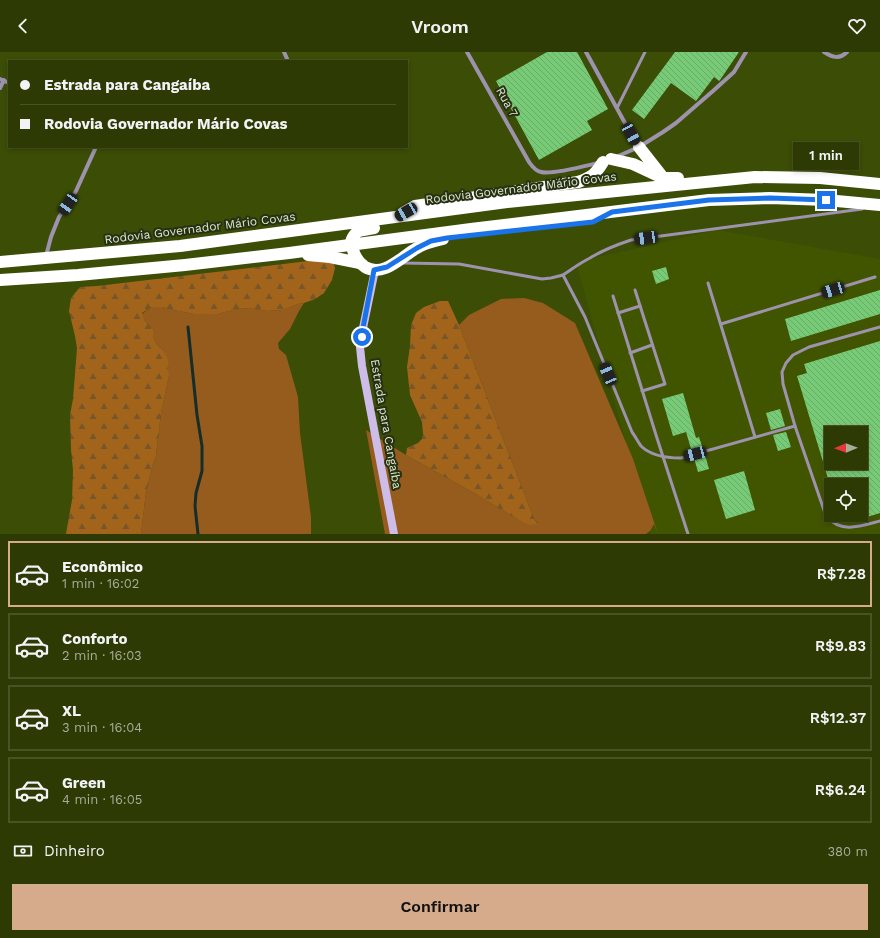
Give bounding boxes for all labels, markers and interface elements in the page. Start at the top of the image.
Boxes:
icon: back [12,15,34,37]
icon: heart [846,15,868,37]
text: Vroom [411,16,469,37]
text: Estrada para Cangaíba [44,76,210,94]
street label: Rua 7 [493,85,521,120]
text: Rodovia Governador Mário Covas [44,115,287,133]
car [620,121,642,147]
callout: 1 min [793,142,859,170]
text: 1 min [809,148,843,163]
street label: Rodovia Governador Mário Covas [425,169,617,207]
car [56,191,80,217]
route end [817,191,835,209]
car [393,201,419,223]
street label: Rodovia Governador Mário Covas [104,209,296,247]
car [633,230,659,246]
car [820,281,846,299]
route start [353,328,371,346]
street label: Estrada para Cangaíba [368,358,404,490]
car [598,361,618,387]
north arrow [824,426,868,470]
map controls [824,426,868,522]
car [682,445,708,463]
button: locate [824,478,868,522]
icon: car [14,556,50,592]
text: Econômico [62,558,143,576]
text: R$7.28 [817,565,866,583]
text: 1 min · 16:02 [62,576,139,591]
icon: car [14,628,50,664]
text: Conforto [62,630,127,648]
text: R$9.83 [815,637,866,655]
text: 2 min · 16:03 [62,648,142,663]
icon: car [14,700,50,736]
text: XL [62,702,81,720]
text: R$12.37 [810,709,866,727]
text: 3 min · 16:04 [62,720,142,735]
icon: car [14,772,50,808]
text: Green [62,774,106,792]
text: R$6.24 [815,781,866,799]
text: 4 min · 16:05 [62,792,142,807]
icon: cash [12,840,34,862]
text: Dinheiro [44,842,105,860]
text: 380 m [828,844,868,859]
button: Confirmar [12,884,868,930]

